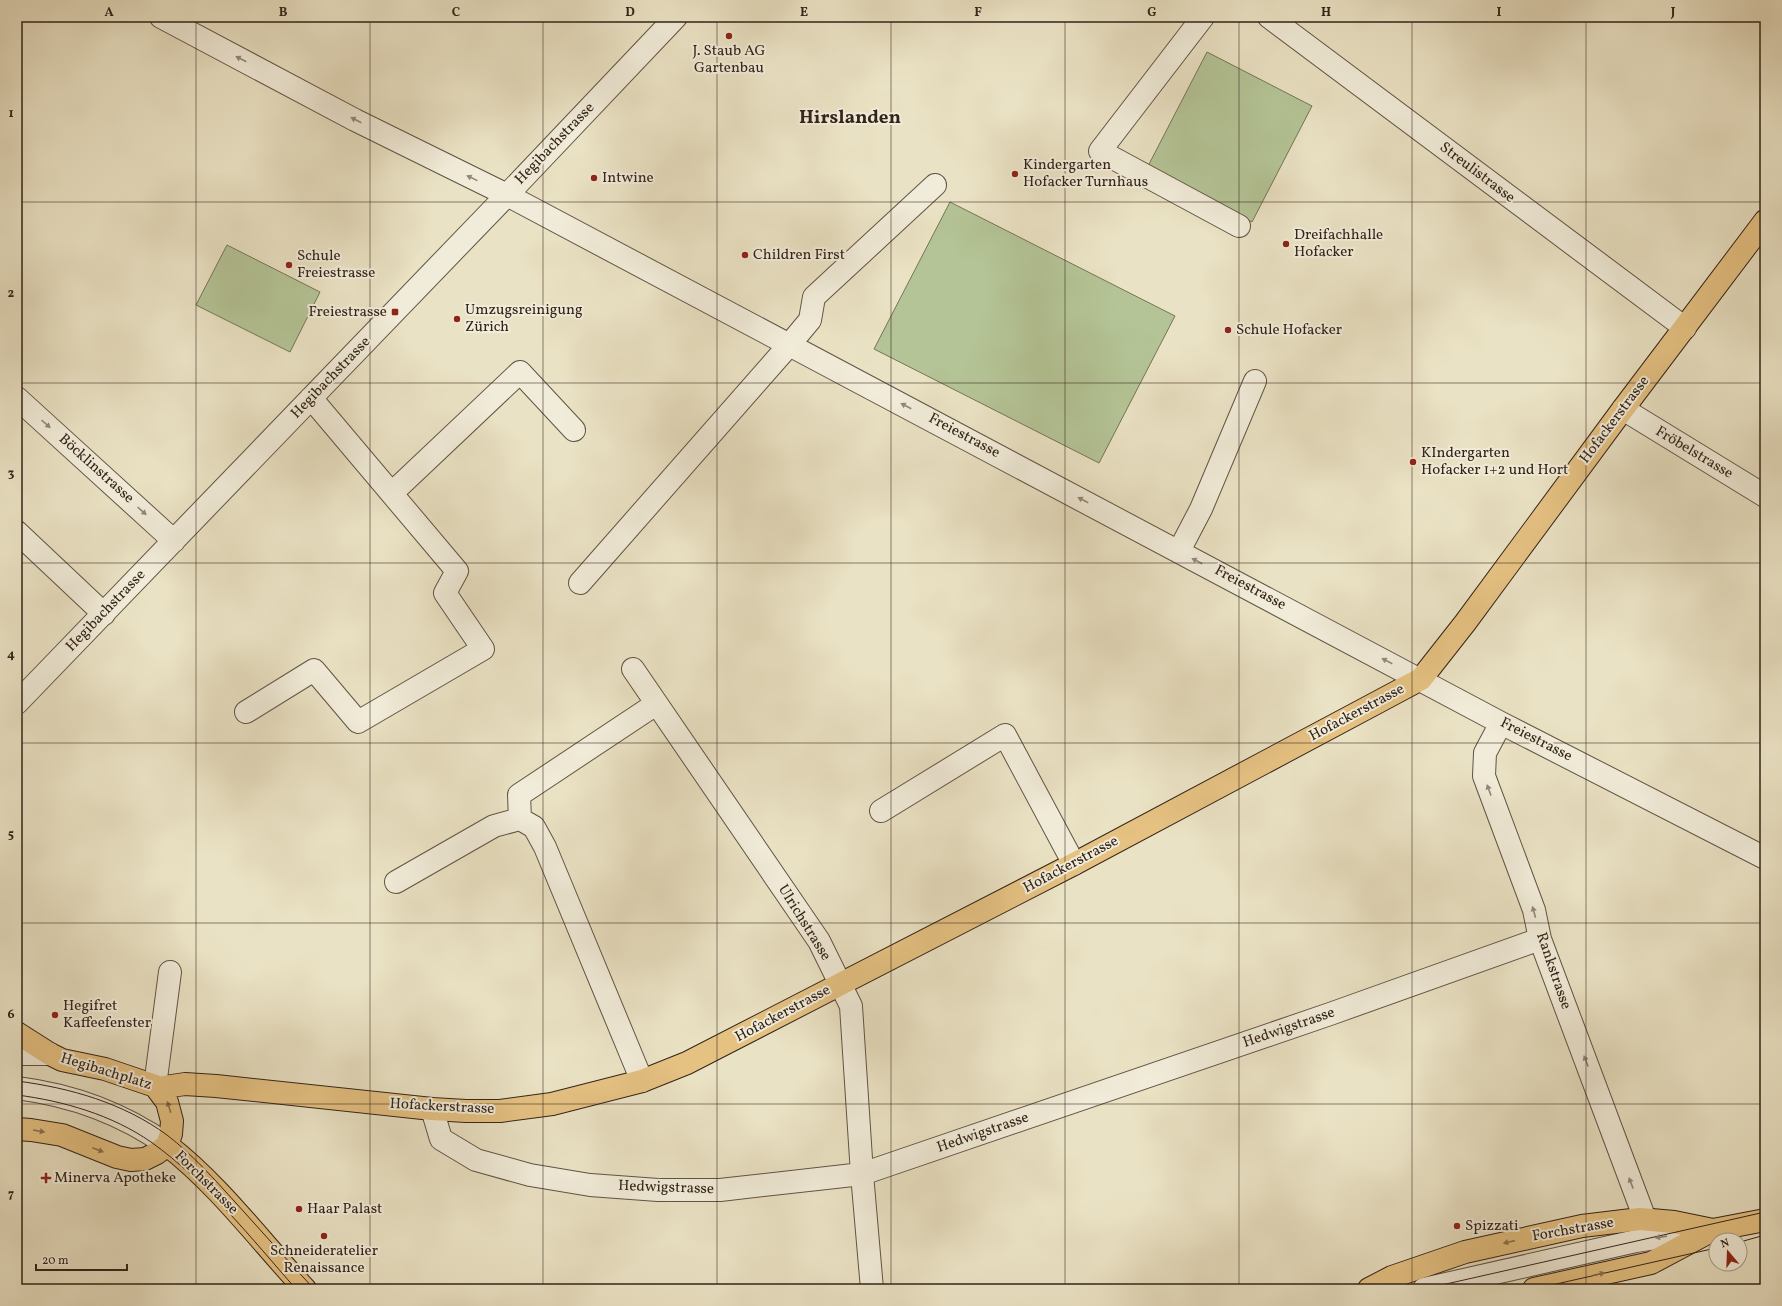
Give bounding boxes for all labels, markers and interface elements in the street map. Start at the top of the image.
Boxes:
text: A [104,4,114,22]
text: B [279,4,288,22]
text: C [452,4,460,22]
text: D [625,4,635,22]
text: E [800,4,808,22]
text: F [974,4,982,22]
text: G [1147,4,1157,22]
text: H [1321,4,1331,22]
text: I [1497,4,1502,22]
text: J [1670,4,1676,22]
marker: J. Staub AG Gartenbau [724,31,734,41]
place label: J. Staub AG Gartenbau [693,41,765,79]
one-way arrow [236,55,247,62]
street label: Hegibachstrasse [510,98,600,190]
text: 1 [8,105,14,123]
district label: Hirslanden [799,105,901,131]
one-way arrow [350,117,362,123]
street label: Streulistrasse [1435,138,1519,208]
place label: Kindergarten Hofacker Turnhaus [1023,155,1148,193]
place label: Intwine [602,168,654,189]
marker: Kindergarten Hofacker Turnhaus [1010,169,1020,179]
marker: Intwine [589,173,599,183]
one-way arrow [467,175,478,181]
place label: Dreifachhalle Hofacker [1294,225,1383,263]
marker: Dreifachhalle Hofacker [1281,239,1291,249]
place label: Children First [753,245,845,266]
place label: Schule Freiestrasse [297,246,375,284]
marker: Children First [740,250,750,260]
marker: Schule Freiestrasse [284,260,294,270]
text: 2 [8,285,15,303]
place label: Umzugsreinigung Zürich [465,300,583,338]
place label: Freiestrasse [309,302,387,323]
marker: Freiestrasse [390,307,400,317]
marker: Umzugsreinigung Zürich [452,314,462,324]
place label: Schule Hofacker [1236,320,1342,341]
marker: Schule Hofacker [1223,325,1233,335]
street label: Hegibachstrasse [286,332,376,424]
street label: Hofackerstrasse [1575,372,1655,468]
one-way arrow [900,403,912,409]
street label: Freiestrasse [924,408,1004,464]
one-way arrow [41,419,51,429]
street label: Fröbelstrasse [1651,422,1737,484]
street label: Böcklinstrasse [54,429,138,509]
place label: KIndergarten Hofacker 1+2 und Hort [1421,443,1568,481]
marker: KIndergarten Hofacker 1+2 und Hort [1408,457,1418,467]
text: 3 [8,465,15,483]
one-way arrow [1077,496,1088,503]
one-way arrow [137,507,147,516]
one-way arrow [1192,557,1203,564]
street label: Freiestrasse [1210,560,1290,616]
street label: Hegibachstrasse [61,565,151,657]
text: 4 [7,646,15,664]
one-way arrow [1381,657,1392,664]
street label: Hofackerstrasse [1306,679,1408,747]
street label: Freiestrasse [1496,713,1576,767]
one-way arrow [1485,784,1491,796]
text: 5 [8,826,14,844]
street label: Hofackerstrasse [1020,831,1122,899]
street label: Ulrichstrasse [772,881,836,965]
one-way arrow [1530,906,1536,918]
street label: Rankstrasse [1530,930,1576,1012]
street label: Hofackerstrasse [732,980,834,1048]
place label: Hegifret Kaffeefenster [63,996,151,1034]
street label: Hedwigstrasse [1240,1002,1338,1054]
text: 6 [7,1006,15,1024]
marker: Hegifret Kaffeefenster [50,1010,60,1020]
street label: Hegibachplatz [58,1048,154,1096]
one-way arrow [1582,1055,1588,1067]
street label: Hofackerstrasse [389,1094,495,1120]
one-way arrow [166,1101,172,1113]
street label: Hedwigstrasse [934,1107,1032,1159]
one-way arrow [33,1129,46,1135]
street label: Forchstrasse [169,1146,243,1220]
one-way arrow [92,1147,104,1153]
place label: Minerva Apotheke [54,1168,176,1189]
marker: Minerva Apotheke [41,1173,51,1183]
street label: Hedwigstrasse [618,1176,714,1200]
one-way arrow [1628,1176,1634,1188]
text: 7 [8,1186,14,1204]
place label: Haar Palast [307,1199,382,1220]
marker: Haar Palast [294,1204,304,1214]
street label: Forchstrasse [1531,1212,1615,1248]
place label: Spizzati [1465,1216,1518,1237]
marker: Spizzati [1452,1221,1462,1231]
marker: Schneideratelier Renaissance [319,1231,329,1241]
north arrow [1708,1232,1748,1272]
one-way arrow [1654,1234,1667,1240]
text: N [1719,1236,1731,1252]
one-way arrow [1503,1239,1515,1245]
place label: Schneideratelier Renaissance [270,1241,378,1279]
scale bar [36,1246,127,1272]
text: 20 m [42,1253,69,1269]
one-way arrow [1593,1271,1605,1277]

